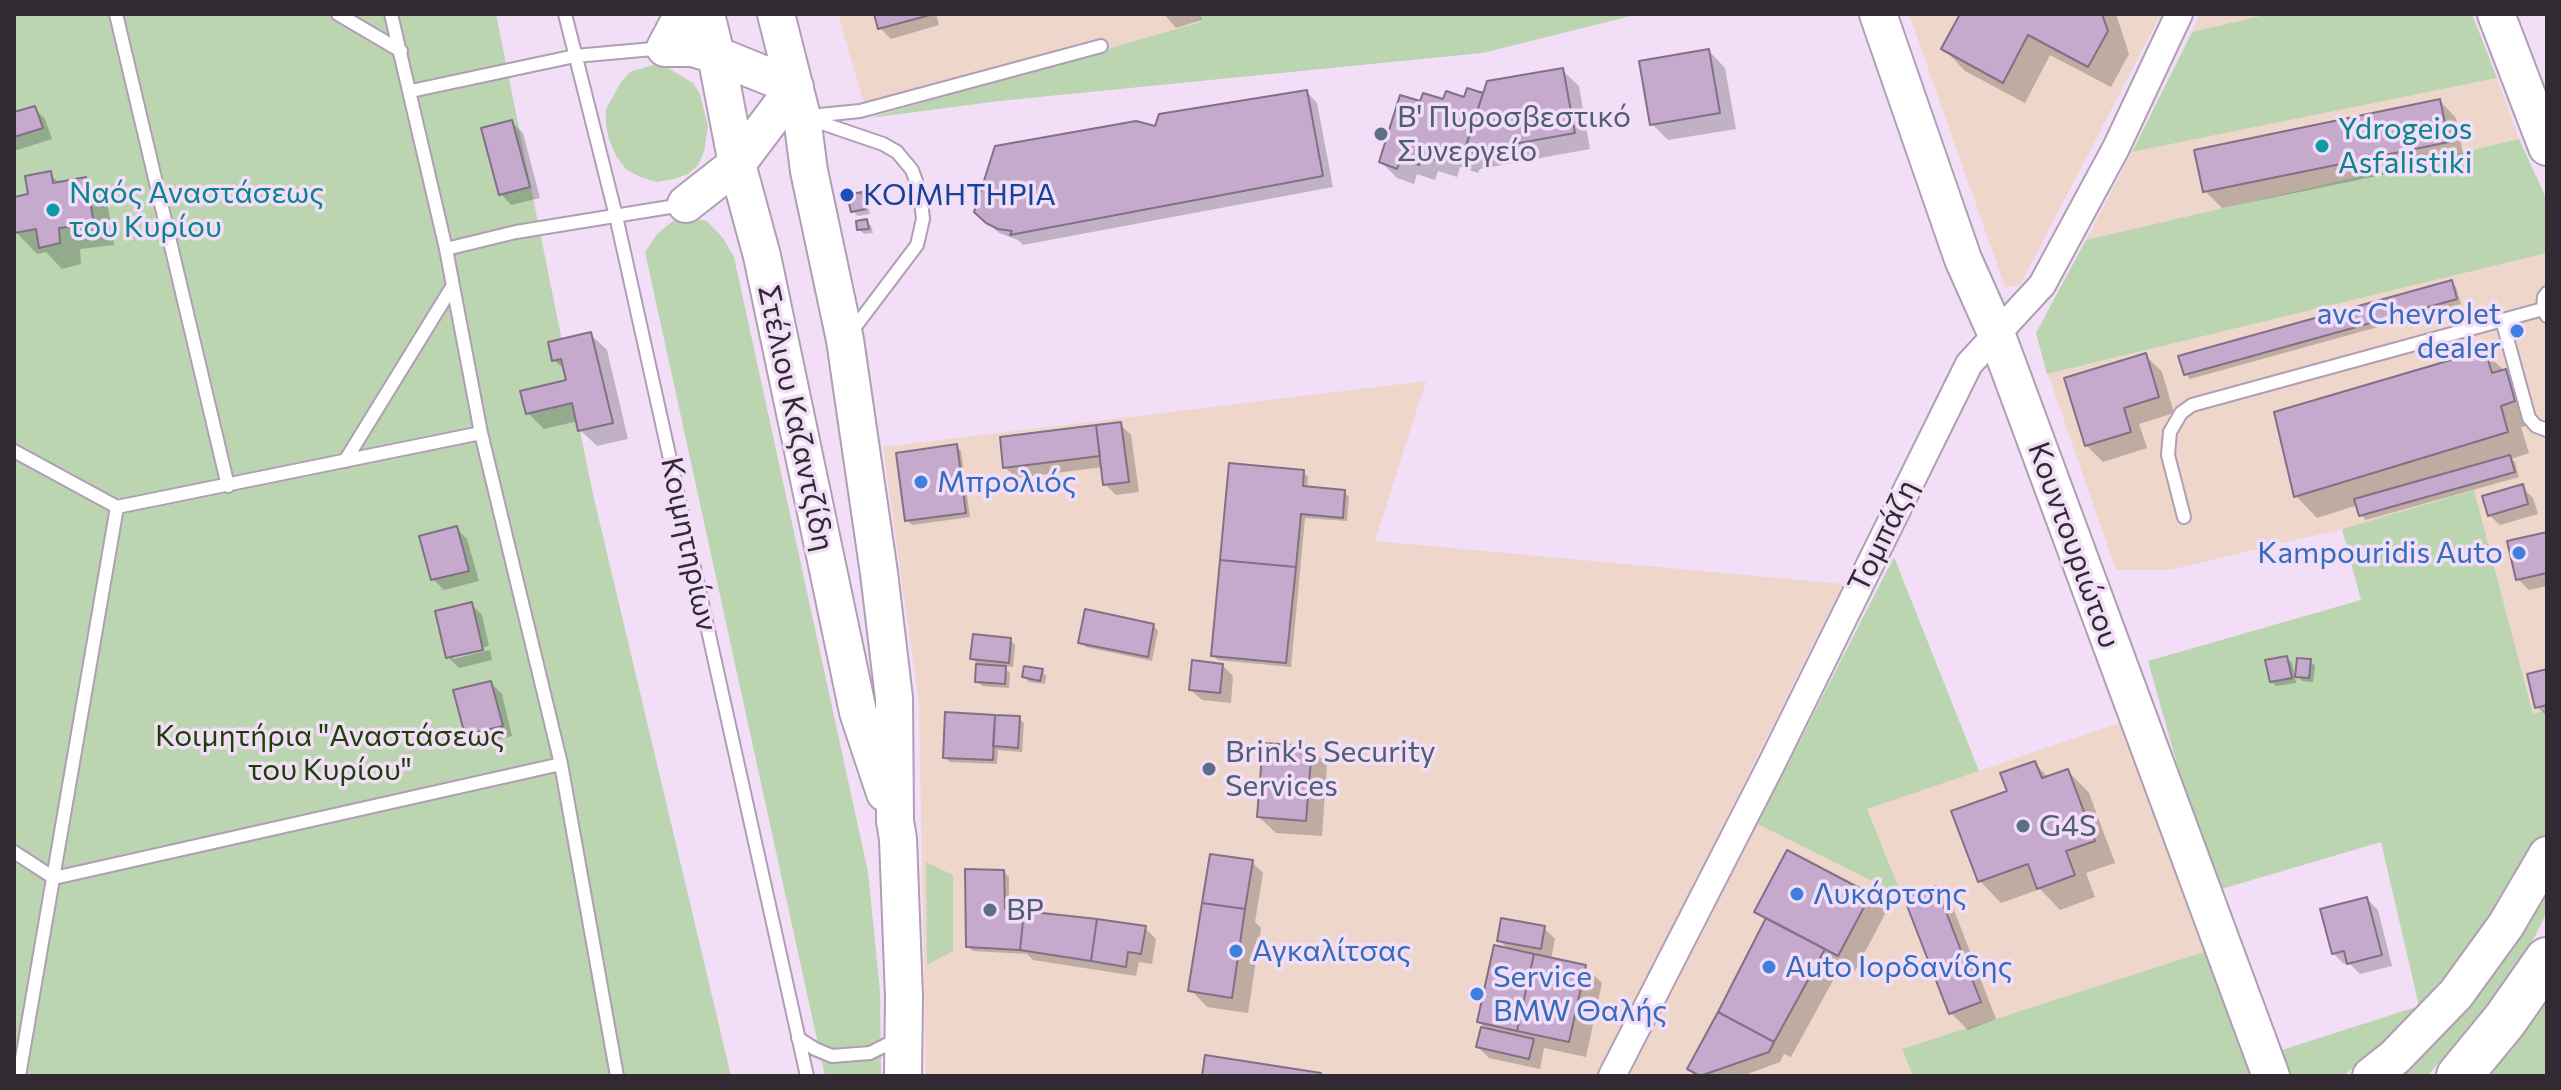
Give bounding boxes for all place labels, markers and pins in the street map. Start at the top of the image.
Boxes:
place label: Β' Πυροσβεστικό Συνεργείο [1397,99,1631,170]
place label: Ydrogeios Asfalistiki [2338,111,2472,182]
marker: Β' Πυροσβεστικό Συνεργείο [1372,125,1390,143]
marker: Ydrogeios Asfalistiki [2313,137,2331,155]
place label: Ναός Αναστάσεως του Κυρίου [69,175,324,246]
place label: ΚΟΙΜΗΤΗΡΙΑ [863,177,1056,213]
marker: ΚΟΙΜΗΤΗΡΙΑ [838,186,856,204]
marker: Ναός Αναστάσεως του Κυρίου [44,201,62,219]
place label: avc Chevrolet dealer [2317,296,2501,366]
marker: avc Chevrolet dealer [2508,322,2526,340]
place label: Μπρολιός [937,464,1077,500]
marker: Μπρολιός [912,473,930,491]
place label: Kampouridis Auto [2257,535,2503,571]
marker: Kampouridis Auto [2510,544,2528,562]
place label: Brink's Security Services [1225,734,1435,804]
marker: Brink's Security Services [1200,760,1218,778]
place label: G4S [2039,808,2097,844]
marker: G4S [2014,817,2032,835]
place label: Λυκάρτσης [1813,876,1967,912]
marker: Λυκάρτσης [1788,885,1806,903]
place label: BP [1006,892,1044,928]
marker: BP [981,901,999,919]
place label: Αγκαλίτσας [1252,933,1411,969]
marker: Αγκαλίτσας [1227,942,1245,960]
place label: Auto Ιορδανίδης [1785,949,2013,985]
marker: Auto Ιορδανίδης [1760,958,1778,976]
place label: Service BMW Θαλής [1493,959,1667,1030]
marker: Service BMW Θαλής [1468,985,1486,1003]

